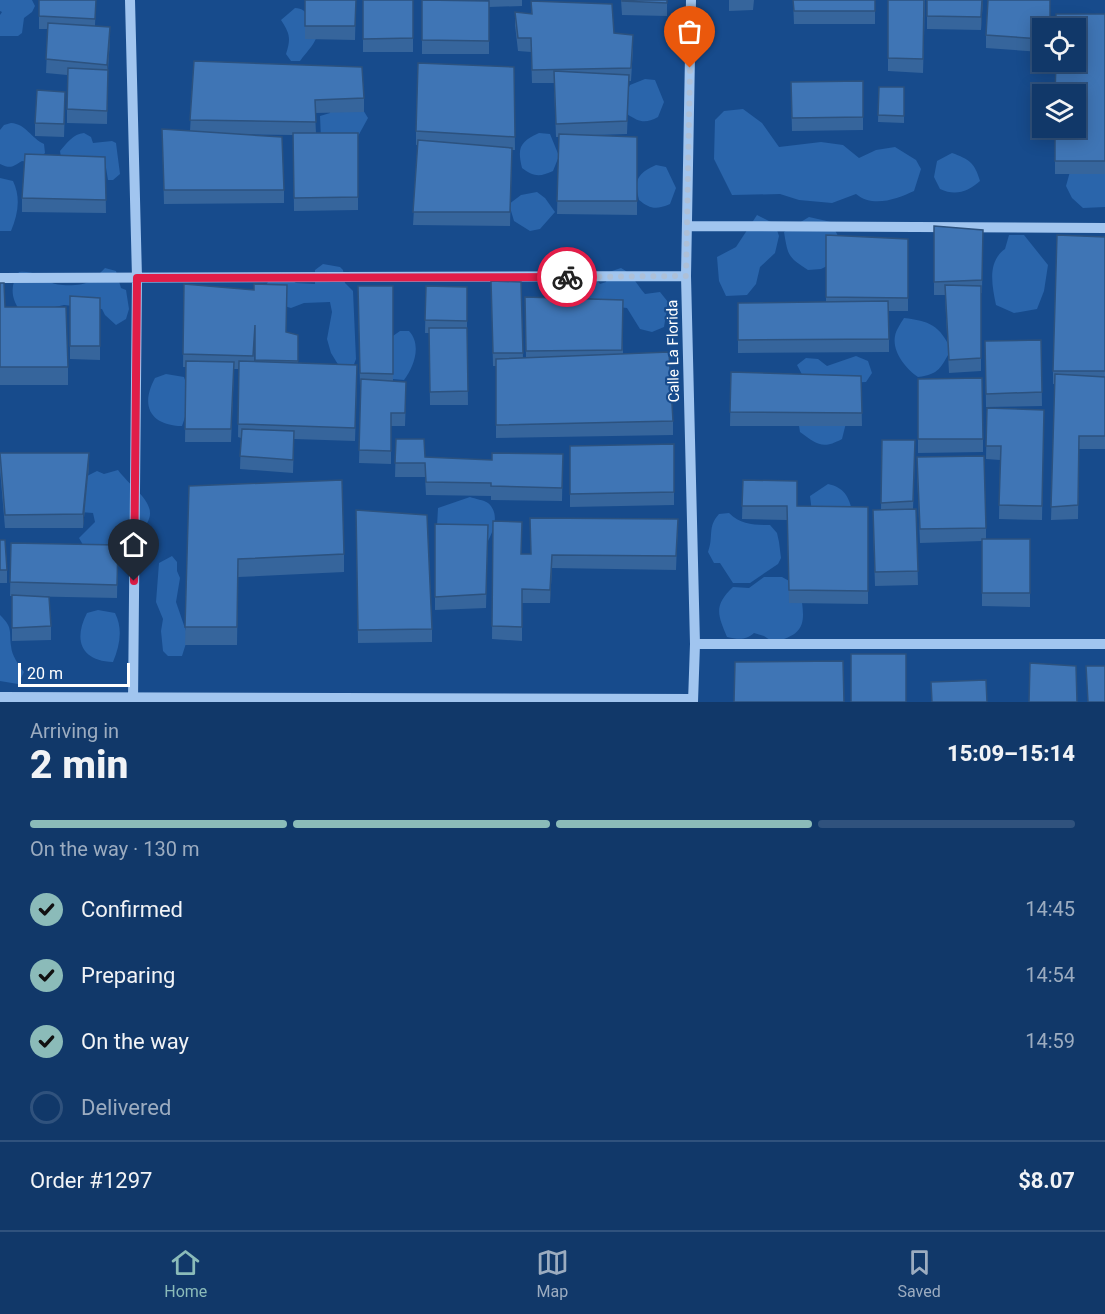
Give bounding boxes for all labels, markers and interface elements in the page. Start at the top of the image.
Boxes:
pin [664,6,715,68]
icon: bag [673,15,706,48]
map controls [1032,18,1086,138]
button: locate [1032,18,1086,72]
button: layers [1032,84,1086,138]
courier [537,247,597,307]
icon: bike [551,261,584,294]
street label: Calle La Florida [663,299,683,403]
pin [108,519,159,581]
icon: home [117,528,150,561]
scale bar [18,660,130,688]
text: 20 m [27,664,63,683]
text: Arriving in [30,719,119,743]
text: 15:09–15:14 [947,741,1075,766]
text: 2 min [30,742,128,788]
text: On the way · 130 m [30,837,199,861]
icon: check [30,893,63,926]
text: Confirmed [81,897,183,922]
text: 14:45 [1025,897,1075,921]
icon: check [30,959,63,992]
text: Preparing [81,963,175,988]
text: 14:54 [1025,963,1075,987]
icon: check [30,1025,63,1058]
text: On the way [81,1029,189,1054]
text: 14:59 [1025,1029,1075,1053]
text: Delivered [81,1095,171,1120]
text: Order #1297 [30,1168,152,1193]
text: $8.07 [1018,1168,1075,1193]
tab: Home [164,1246,207,1301]
tab: Map [536,1246,569,1301]
tab: Saved [897,1246,941,1301]

